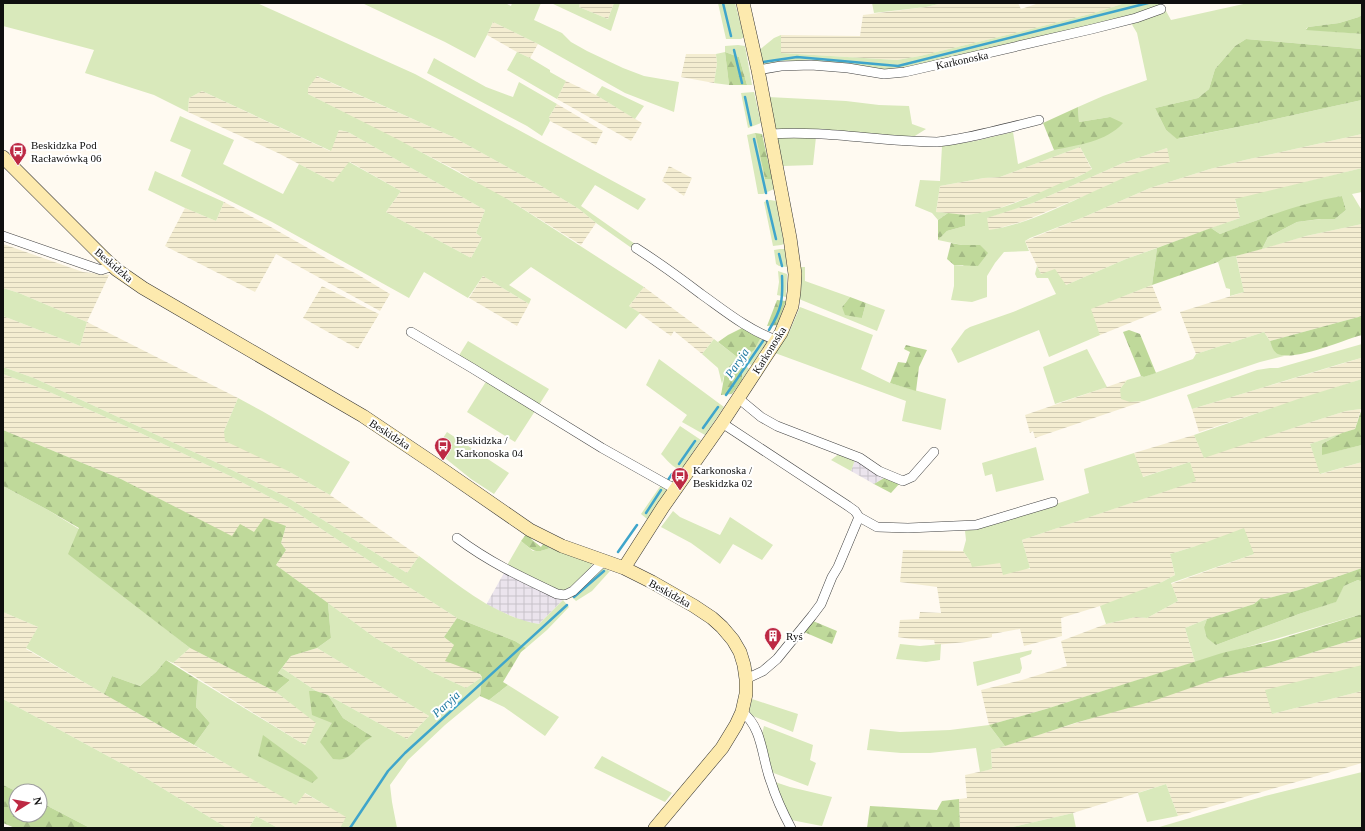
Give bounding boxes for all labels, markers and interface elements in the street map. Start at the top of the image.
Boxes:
street label: Karkonoska [935,49,989,71]
place label: Beskidzka Pod Racławówką 06 [31,139,102,164]
bus stop icon: Beskidzka Pod Racławówką 06 [8,141,28,166]
street label: Beskidzka [93,246,135,284]
street label: Karkonoska [750,324,788,376]
water label: Paryja [722,346,752,381]
street label: Beskidzka [368,416,413,452]
place label: Beskidzka / Karkonoska 04 [456,434,523,459]
bus stop icon: Beskidzka / Karkonoska 04 [433,436,453,461]
place label: Karkonoska / Beskidzka 02 [693,464,753,489]
bus stop icon: Karkonoska / Beskidzka 02 [670,466,690,491]
street label: Beskidzka [647,577,693,609]
building icon: Ryś [763,626,783,651]
place label: Ryś [786,630,803,642]
water label: Paryja [429,688,463,721]
north arrow [8,783,48,823]
text: N [31,796,44,806]

